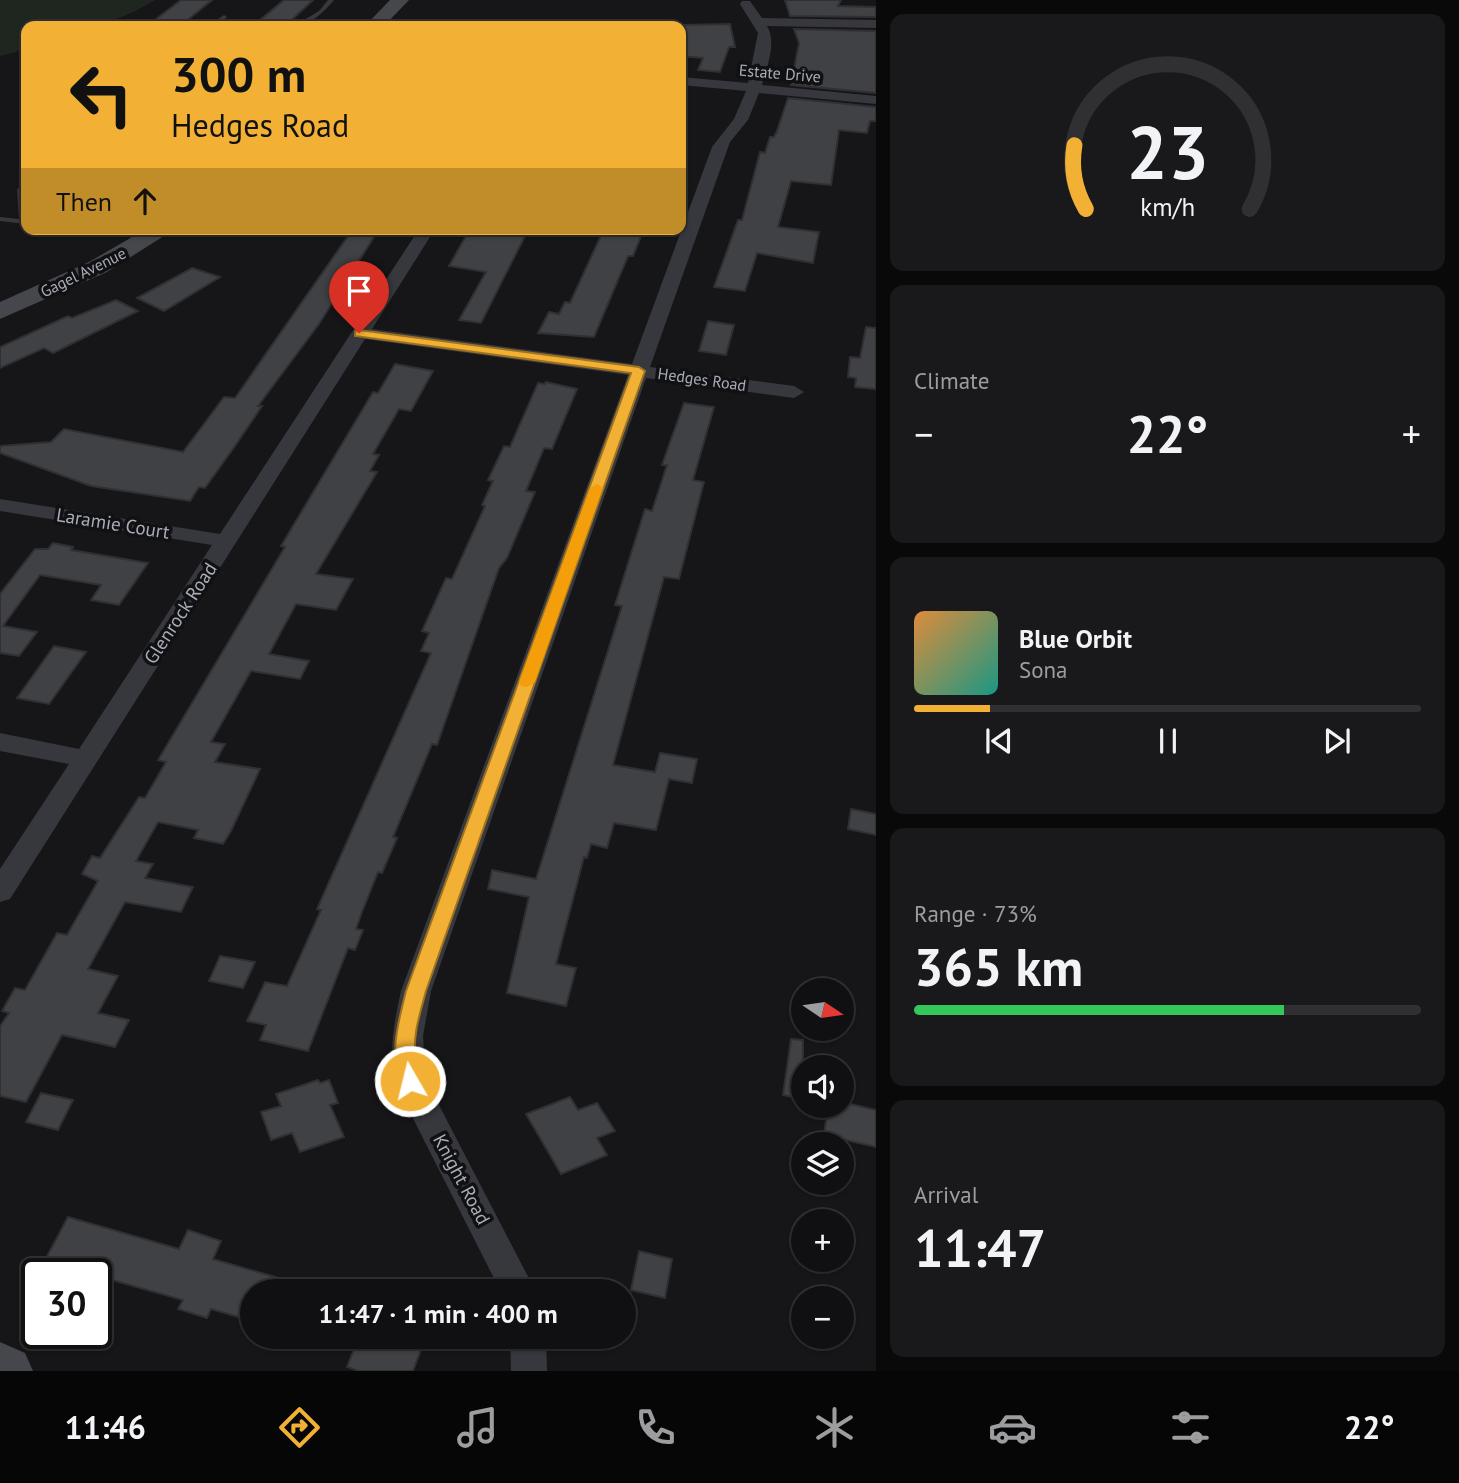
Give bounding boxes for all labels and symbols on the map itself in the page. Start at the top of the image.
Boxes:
street label: Estate Drive [738,59,822,87]
street label: Gagel Avenue [37,243,129,301]
pin [329,261,389,333]
street label: Hedges Road [656,363,748,395]
street label: Laramie Court [55,502,172,544]
street label: Glenrock Road [138,558,222,668]
north arrow [791,978,854,1041]
position arrow [373,1044,447,1118]
street label: Knight Road [428,1130,496,1228]
speed limit sign: 30 [21,1258,112,1349]

